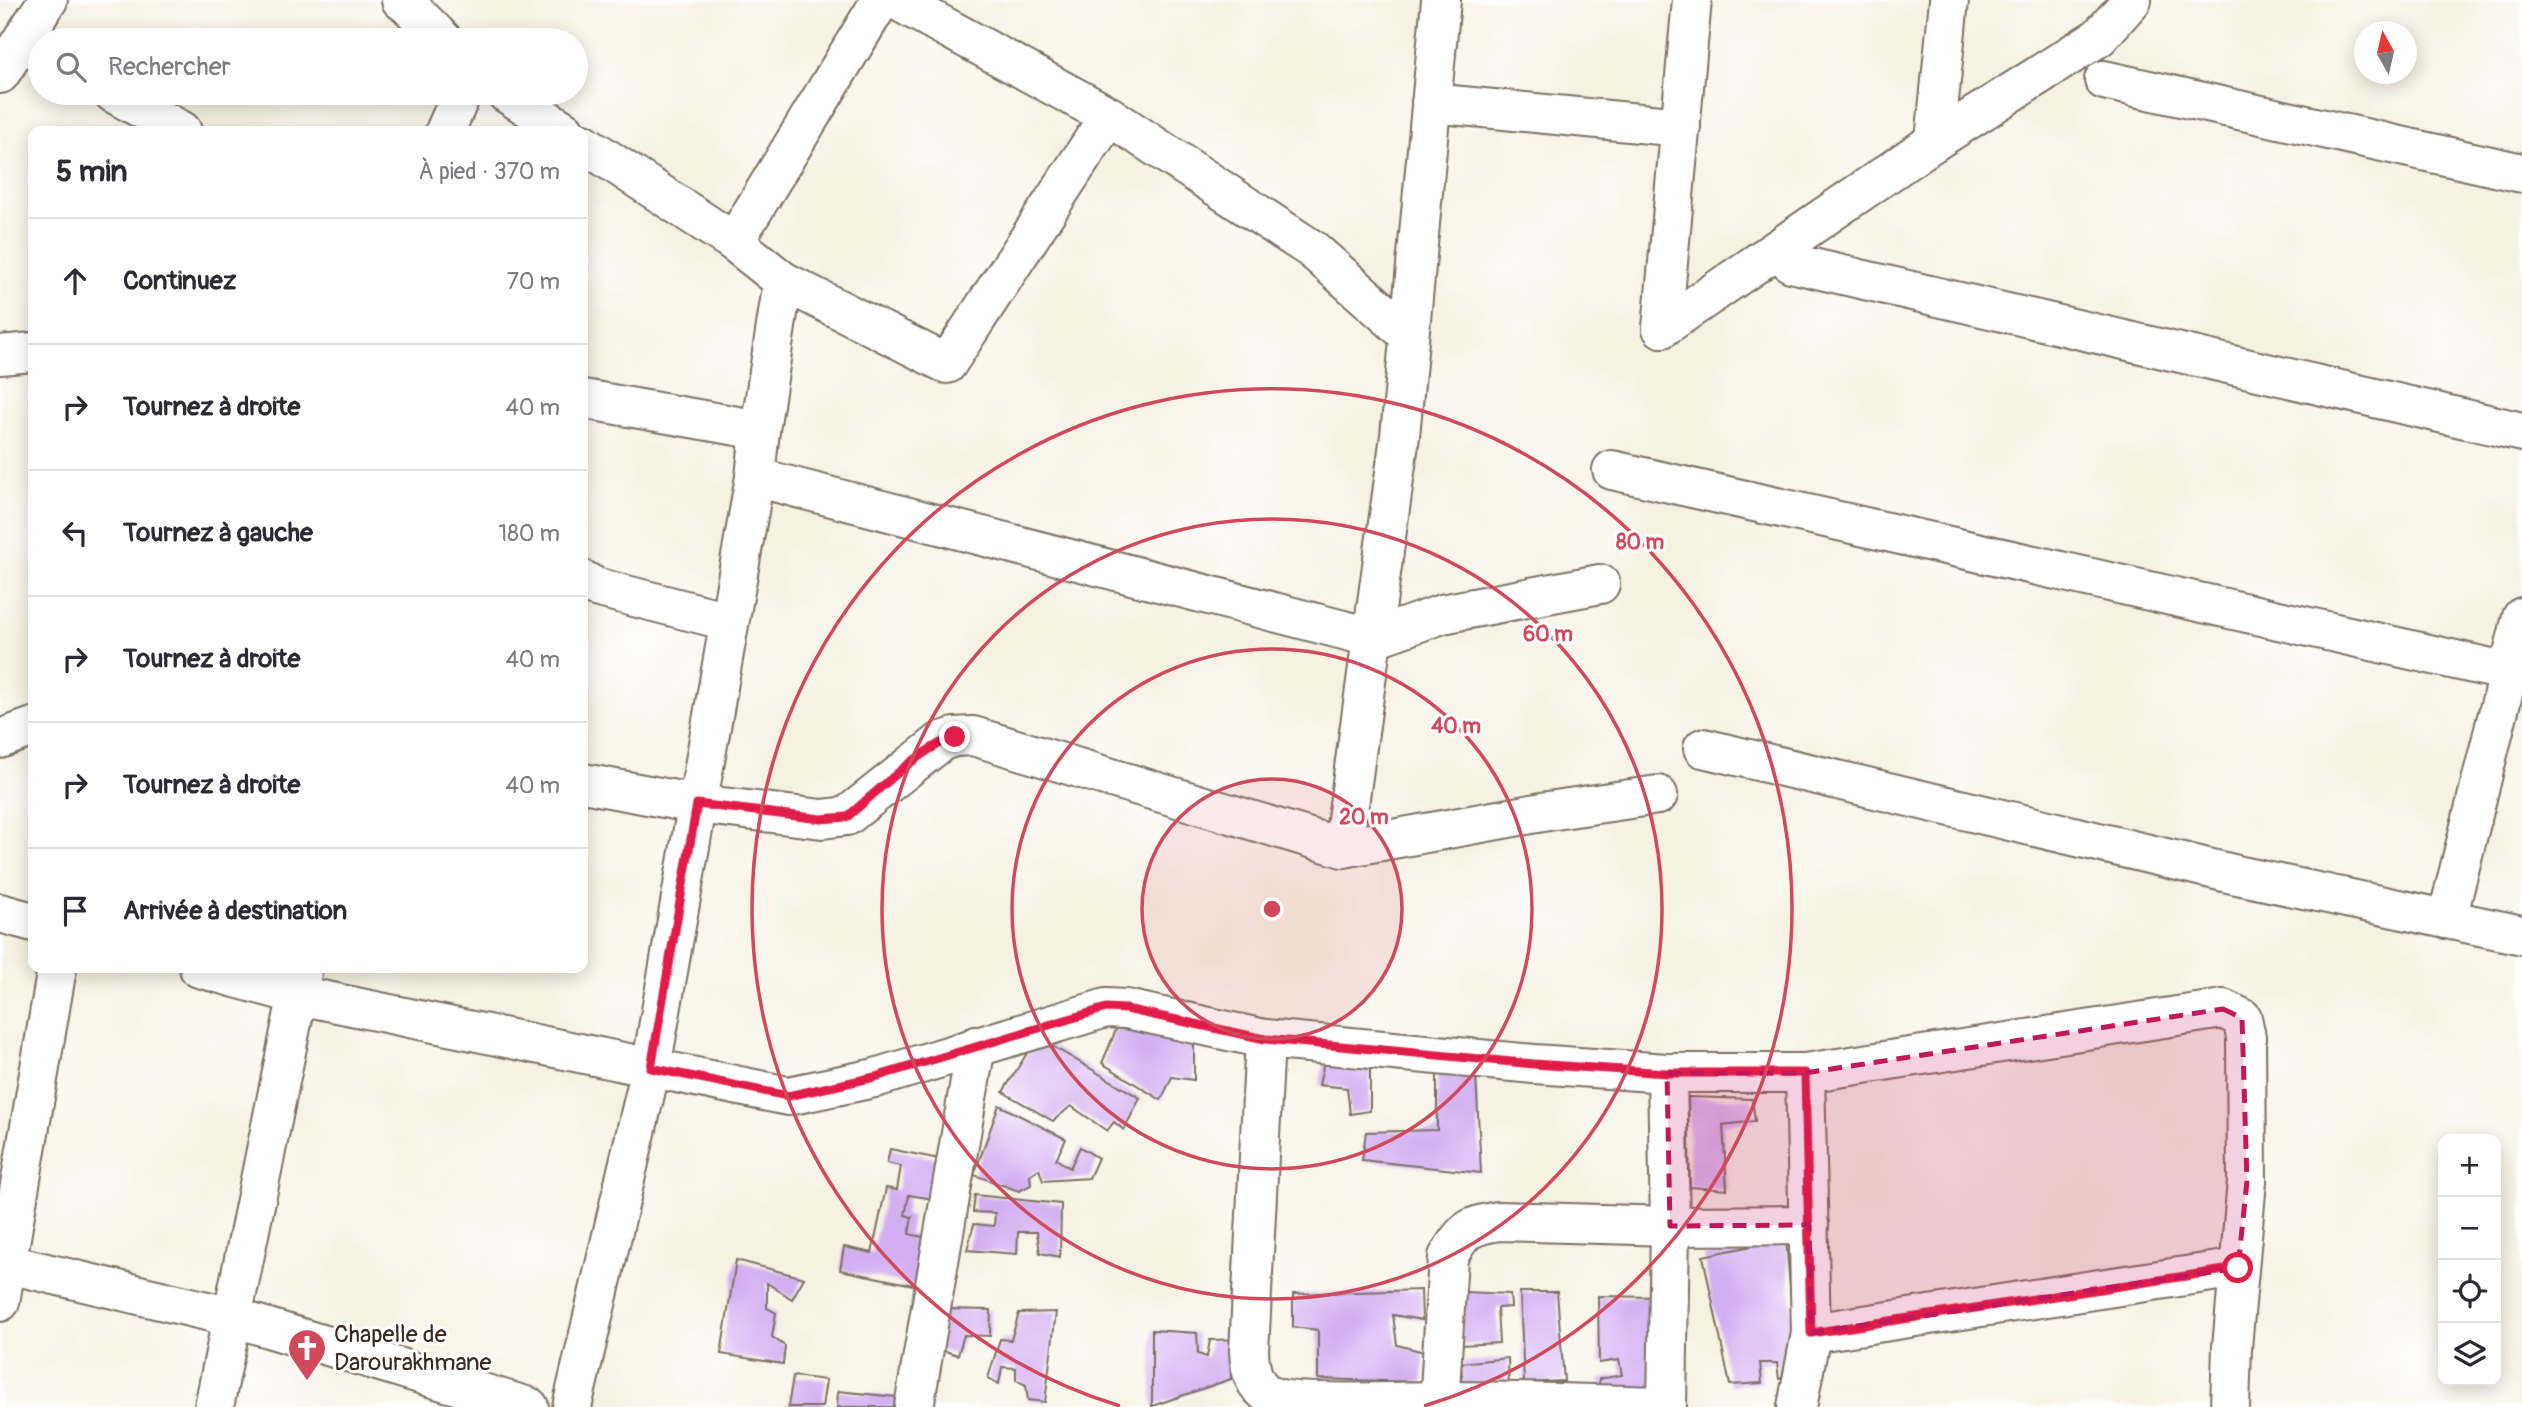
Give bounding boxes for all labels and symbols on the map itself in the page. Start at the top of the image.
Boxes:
north arrow [2354,21,2417,84]
text: 80 m [1616,529,1664,556]
text: 60 m [1523,621,1573,648]
text: 40 m [1431,713,1481,740]
route end [939,721,970,752]
text: 20 m [1339,804,1389,831]
centre of rings [1260,897,1284,921]
route start [2222,1252,2253,1283]
place label: Chapelle de Darourakhmane [334,1320,492,1377]
church icon: Chapelle de Darourakhmane [286,1327,328,1382]

